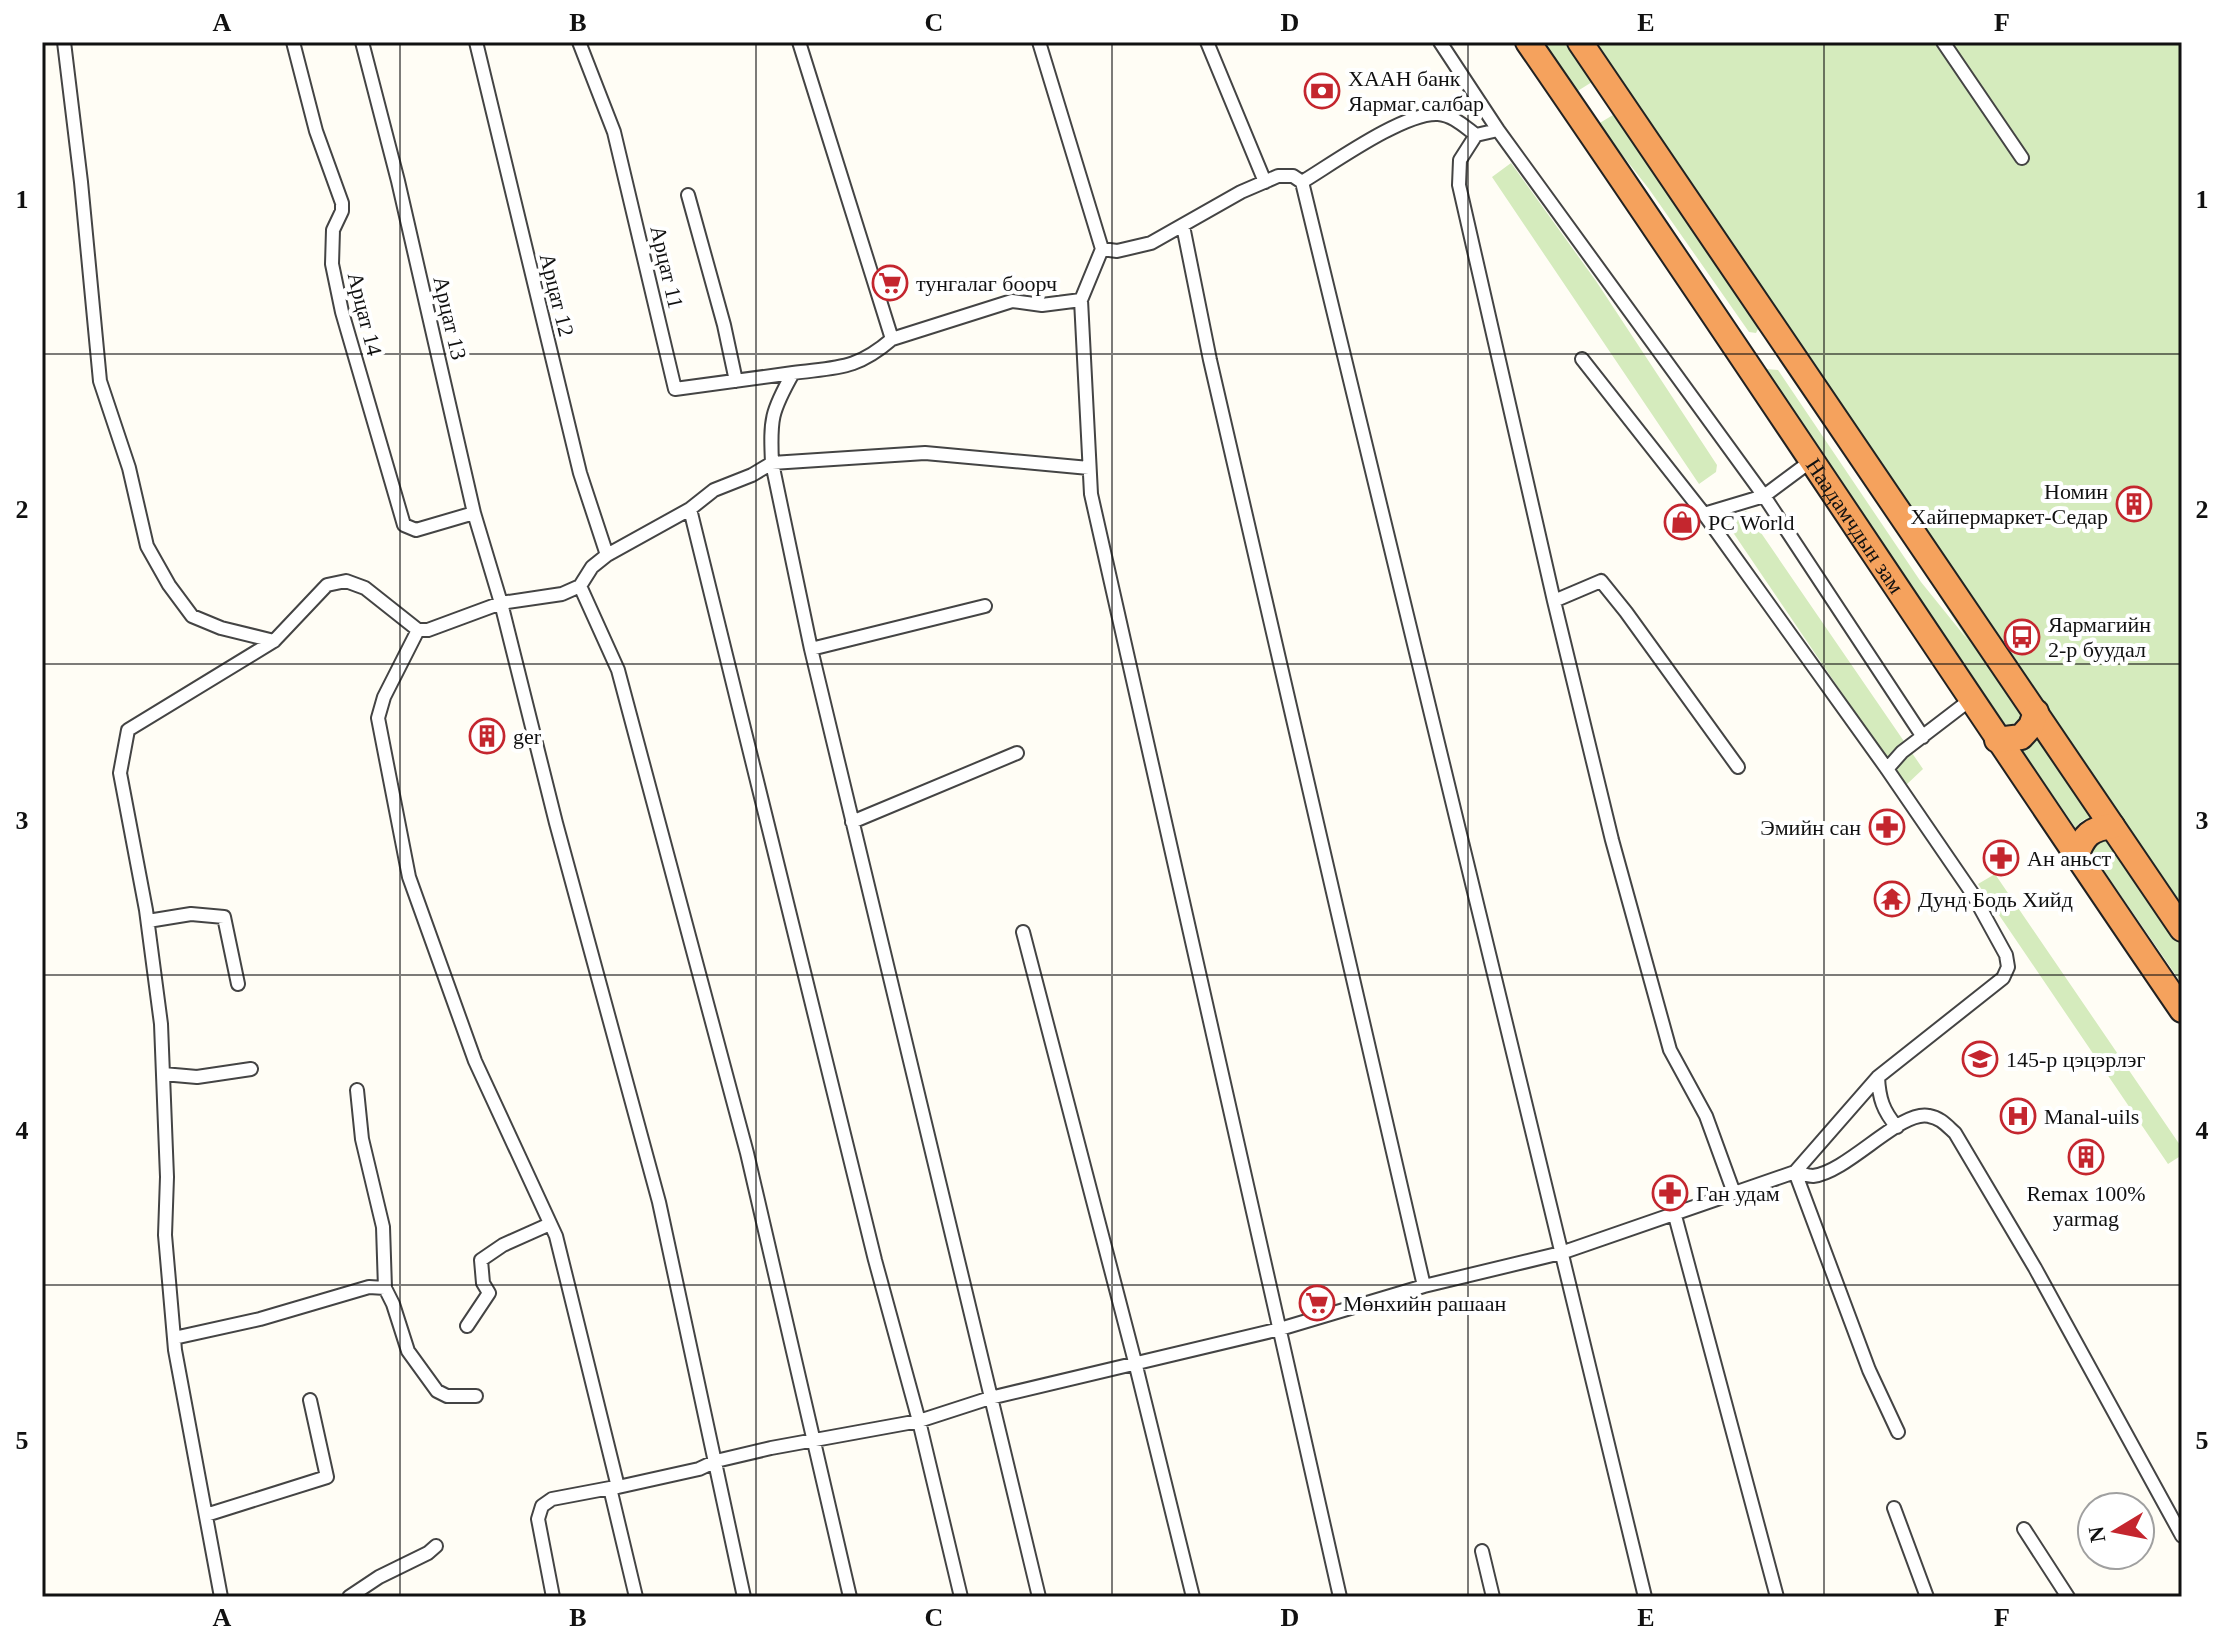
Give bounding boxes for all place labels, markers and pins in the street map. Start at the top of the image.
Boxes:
place label: ХААН банк Яармаг салбар [1348,66,1484,116]
bank icon: ХААН банк Яармаг салбар [1303,72,1341,110]
supermarket icon: тунгалаг боорч [871,264,909,302]
place label: тунгалаг боорч [916,271,1057,296]
place label: Номин Хайпермаркет-Седар [1911,479,2108,529]
building icon: Номин Хайпермаркет-Седар [2115,485,2153,523]
shop icon: PC World [1663,503,1701,541]
place label: PC World [1708,510,1794,535]
place label: Яармагийн 2-р буудал [2048,612,2151,662]
bus stop icon: Яармагийн 2-р буудал [2003,618,2041,656]
building icon: ger [468,717,506,755]
place label: ger [513,724,542,749]
pharmacy icon: Эмийн сан [1868,808,1906,846]
place label: Эмийн сан [1760,815,1861,840]
pharmacy icon: Ан аньст [1982,839,2020,877]
place label: Ан аньст [2027,846,2111,871]
temple icon: Дунд Бодь Хийд [1873,880,1911,918]
place label: Дунд Бодь Хийд [1918,887,2073,912]
school or university icon: 145-р цэцэрлэг [1961,1040,1999,1078]
place label: 145-р цэцэрлэг [2006,1047,2145,1072]
hospital icon: Manal-uils [1999,1097,2037,1135]
place label: Manal-uils [2044,1104,2139,1129]
building icon: Remax 100% yarmag [2067,1138,2105,1176]
pharmacy icon: Ган удам [1651,1174,1689,1212]
place label: Ган удам [1696,1181,1780,1206]
place label: Remax 100% yarmag [2026,1181,2146,1231]
supermarket icon: Мөнхийн рашаан [1298,1284,1336,1322]
place label: Мөнхийн рашаан [1343,1291,1506,1316]

